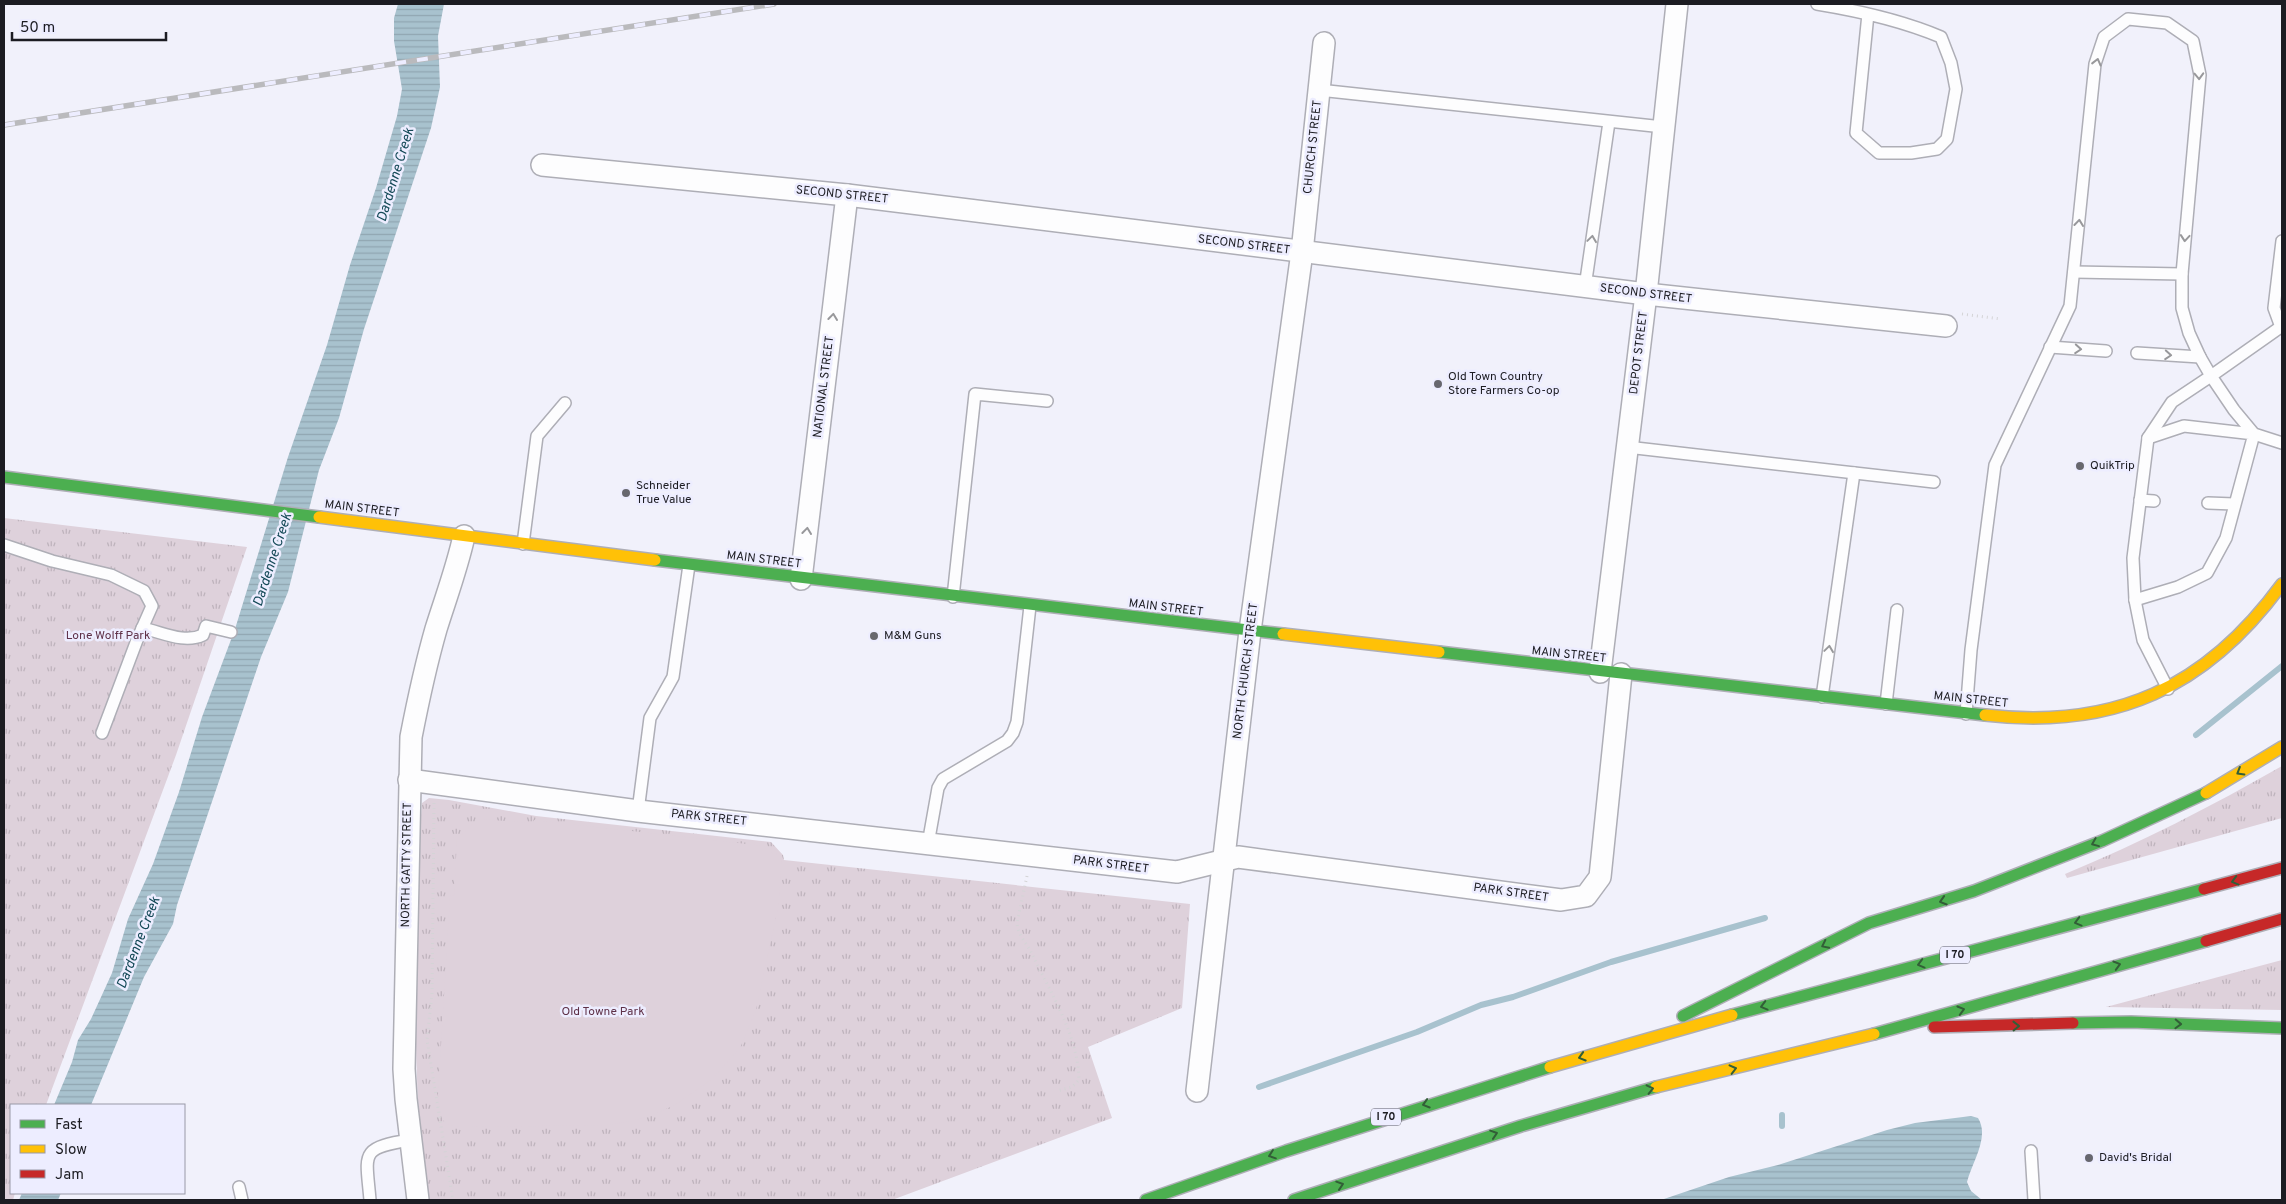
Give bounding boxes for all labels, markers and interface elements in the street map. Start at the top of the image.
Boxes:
scale bar [12,10,166,42]
text: 50 m [20,19,55,38]
one-way arrow [2091,57,2102,66]
one-way arrow [2193,72,2204,80]
street label: CHURCH STREET [1300,99,1326,195]
water label: Dardenne Creek [374,125,419,224]
street label: SECOND STREET [795,182,889,208]
one-way arrow [2073,219,2084,227]
street label: SECOND STREET [1197,231,1291,259]
one-way arrow [1586,234,1597,242]
one-way arrow [2180,234,2191,242]
street label: SECOND STREET [1599,280,1693,308]
street label: DEPOT STREET [1626,311,1652,395]
one-way arrow [827,313,838,321]
street label: NATIONAL STREET [810,335,838,439]
one-way arrow [2074,344,2082,355]
one-way arrow [2165,350,2173,361]
place label: Old Town Country Store Farmers Co-op [1448,369,1560,399]
marker: Old Town Country Store Farmers Co-op [1432,378,1444,390]
place label: QuikTrip [2090,458,2135,474]
marker: QuikTrip [2074,460,2086,472]
place label: Schneider True Value [636,478,692,508]
marker: Schneider True Value [620,487,632,499]
street label: MAIN STREET [324,496,400,522]
water label: Dardenne Creek [250,510,296,609]
one-way arrow [801,526,812,534]
street label: MAIN STREET [726,547,802,573]
street label: MAIN STREET [1128,595,1204,621]
street label: NORTH CHURCH STREET [1230,602,1262,740]
park label: Lone Wolff Park [66,628,150,644]
place label: M&M Guns [884,628,942,644]
marker: M&M Guns [868,630,880,642]
street label: MAIN STREET [1531,643,1607,667]
one-way arrow [1823,644,1833,653]
street label: MAIN STREET [1933,688,2009,712]
one-way arrow [2237,766,2246,776]
street label: NORTH GATTY STREET [398,802,416,928]
street label: PARK STREET [670,806,748,830]
one-way arrow [2091,838,2099,848]
street label: PARK STREET [1072,852,1150,878]
one-way arrow [2232,875,2240,885]
street label: PARK STREET [1472,880,1550,906]
water label: Dardenne Creek [114,894,165,991]
one-way arrow [1939,895,1947,905]
one-way arrow [2075,917,2083,927]
one-way arrow [1822,939,1831,949]
road number: I 70 [1940,946,1970,964]
one-way arrow [1918,959,1926,969]
one-way arrow [2113,960,2121,970]
one-way arrow [1761,1001,1769,1011]
park label: Old Towne Park [561,1004,645,1020]
one-way arrow [1956,1005,1965,1015]
one-way arrow [2175,1019,2183,1029]
one-way arrow [2012,1021,2020,1031]
one-way arrow [1578,1051,1586,1061]
one-way arrow [1728,1064,1737,1075]
one-way arrow [1646,1084,1655,1095]
one-way arrow [1422,1098,1431,1108]
legend [10,1104,185,1194]
road number: I 70 [1371,1108,1401,1126]
text: Fast [55,1116,83,1135]
one-way arrow [1490,1130,1498,1140]
text: Slow [55,1141,87,1160]
one-way arrow [1268,1149,1277,1159]
place label: David's Bridal [2099,1150,2172,1166]
marker: David's Bridal [2083,1152,2095,1164]
text: Jam [55,1166,84,1185]
one-way arrow [1335,1180,1344,1190]

